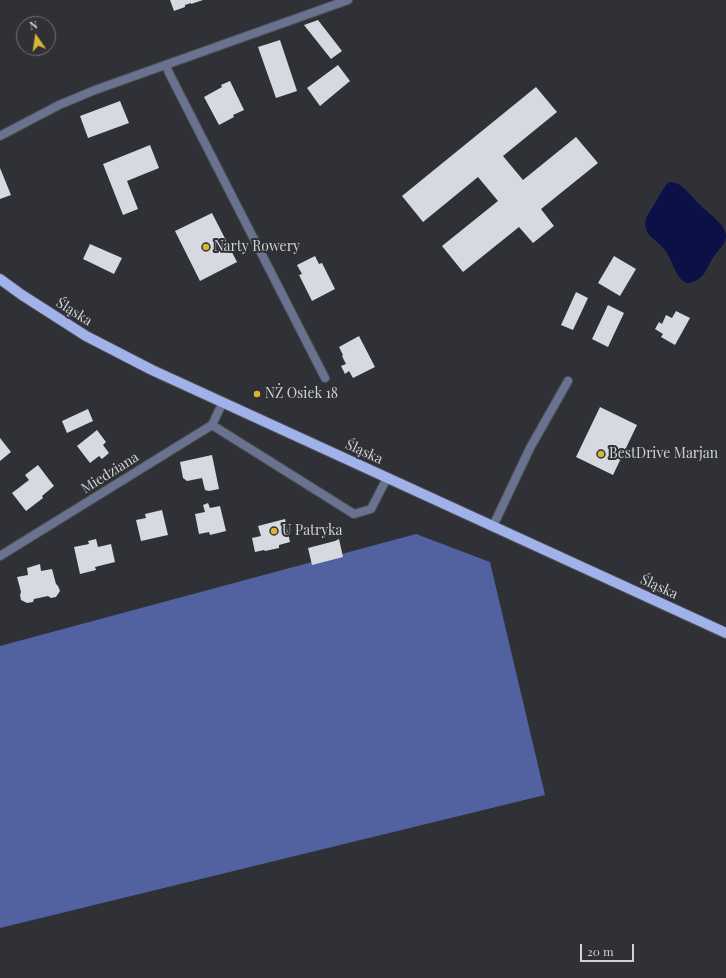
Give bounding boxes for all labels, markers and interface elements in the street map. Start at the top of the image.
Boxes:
north arrow [16,16,56,56]
text: N [28,17,39,33]
place label: Narty Rowery [214,239,300,255]
marker: Narty Rowery [201,242,211,252]
street label: Śląska [53,294,95,330]
place label: NŻ Osiek 18 [265,386,338,402]
marker: NŻ Osiek 18 [252,389,262,399]
street label: Śląska [343,436,385,468]
place label: BestDrive Marjan [609,446,718,462]
street label: Miedziana [78,449,142,497]
marker: BestDrive Marjan [596,449,606,459]
place label: U Patryka [282,523,343,539]
marker: U Patryka [269,526,279,536]
street label: Śląska [638,571,680,603]
scale bar [582,936,636,962]
text: 20 m [587,943,614,959]

